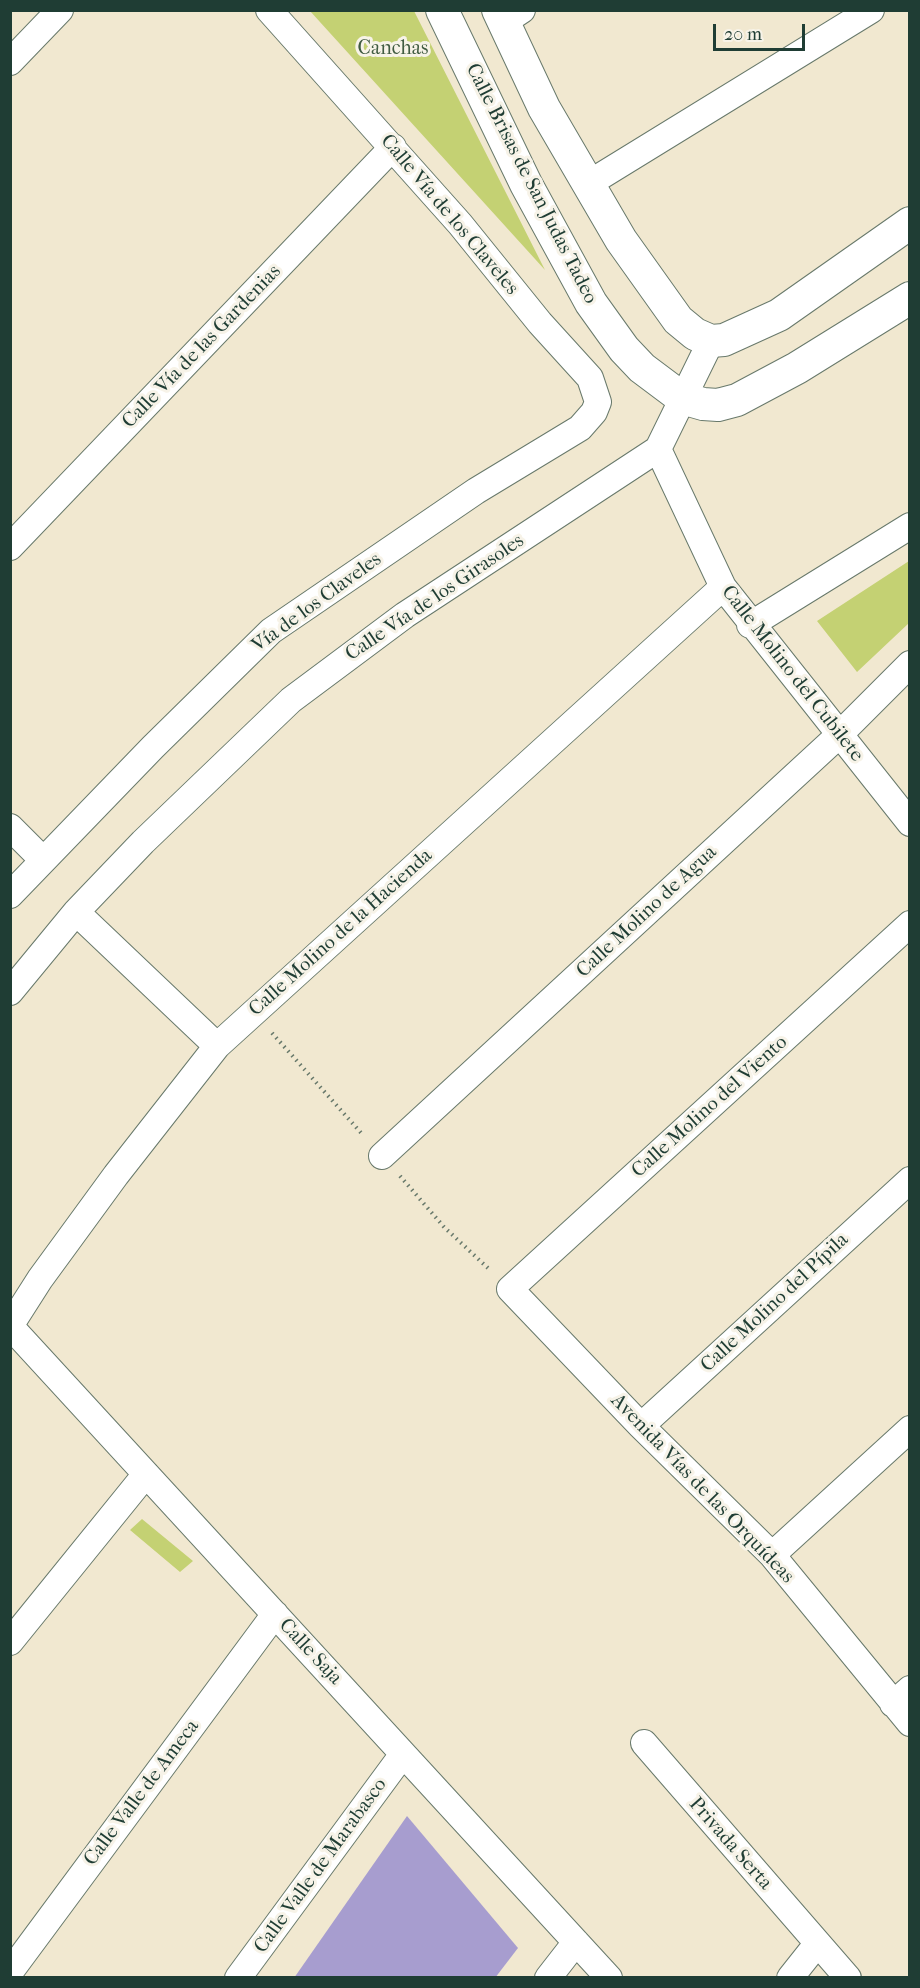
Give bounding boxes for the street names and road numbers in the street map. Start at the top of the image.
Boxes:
street label: Calle Brisas de San Judas Tadeo [460,60,602,308]
street label: Calle Vía de los Claveles [375,130,523,300]
street label: Calle Vía de las Gardenias [118,260,286,434]
street label: Calle Vía de los Girasoles [341,529,529,667]
street label: Vía de los Claveles [248,548,386,658]
street label: Calle Molino del Cubilete [716,581,868,767]
street label: Calle Molino de Agua [572,841,722,983]
street label: Calle Molino de la Hacienda [244,844,438,1022]
street label: Calle Molino del Viento [627,1031,793,1183]
street label: Calle Molino del Pípila [696,1228,854,1378]
street label: Avenida Vías de las Orquídeas [605,1389,799,1589]
street label: Calle Saja [273,1614,347,1690]
street label: Calle Valle de Ameca [79,1715,205,1871]
street label: Calle Valle de Marabasco [249,1774,393,1958]
street label: Privada Serta [683,1793,777,1895]

